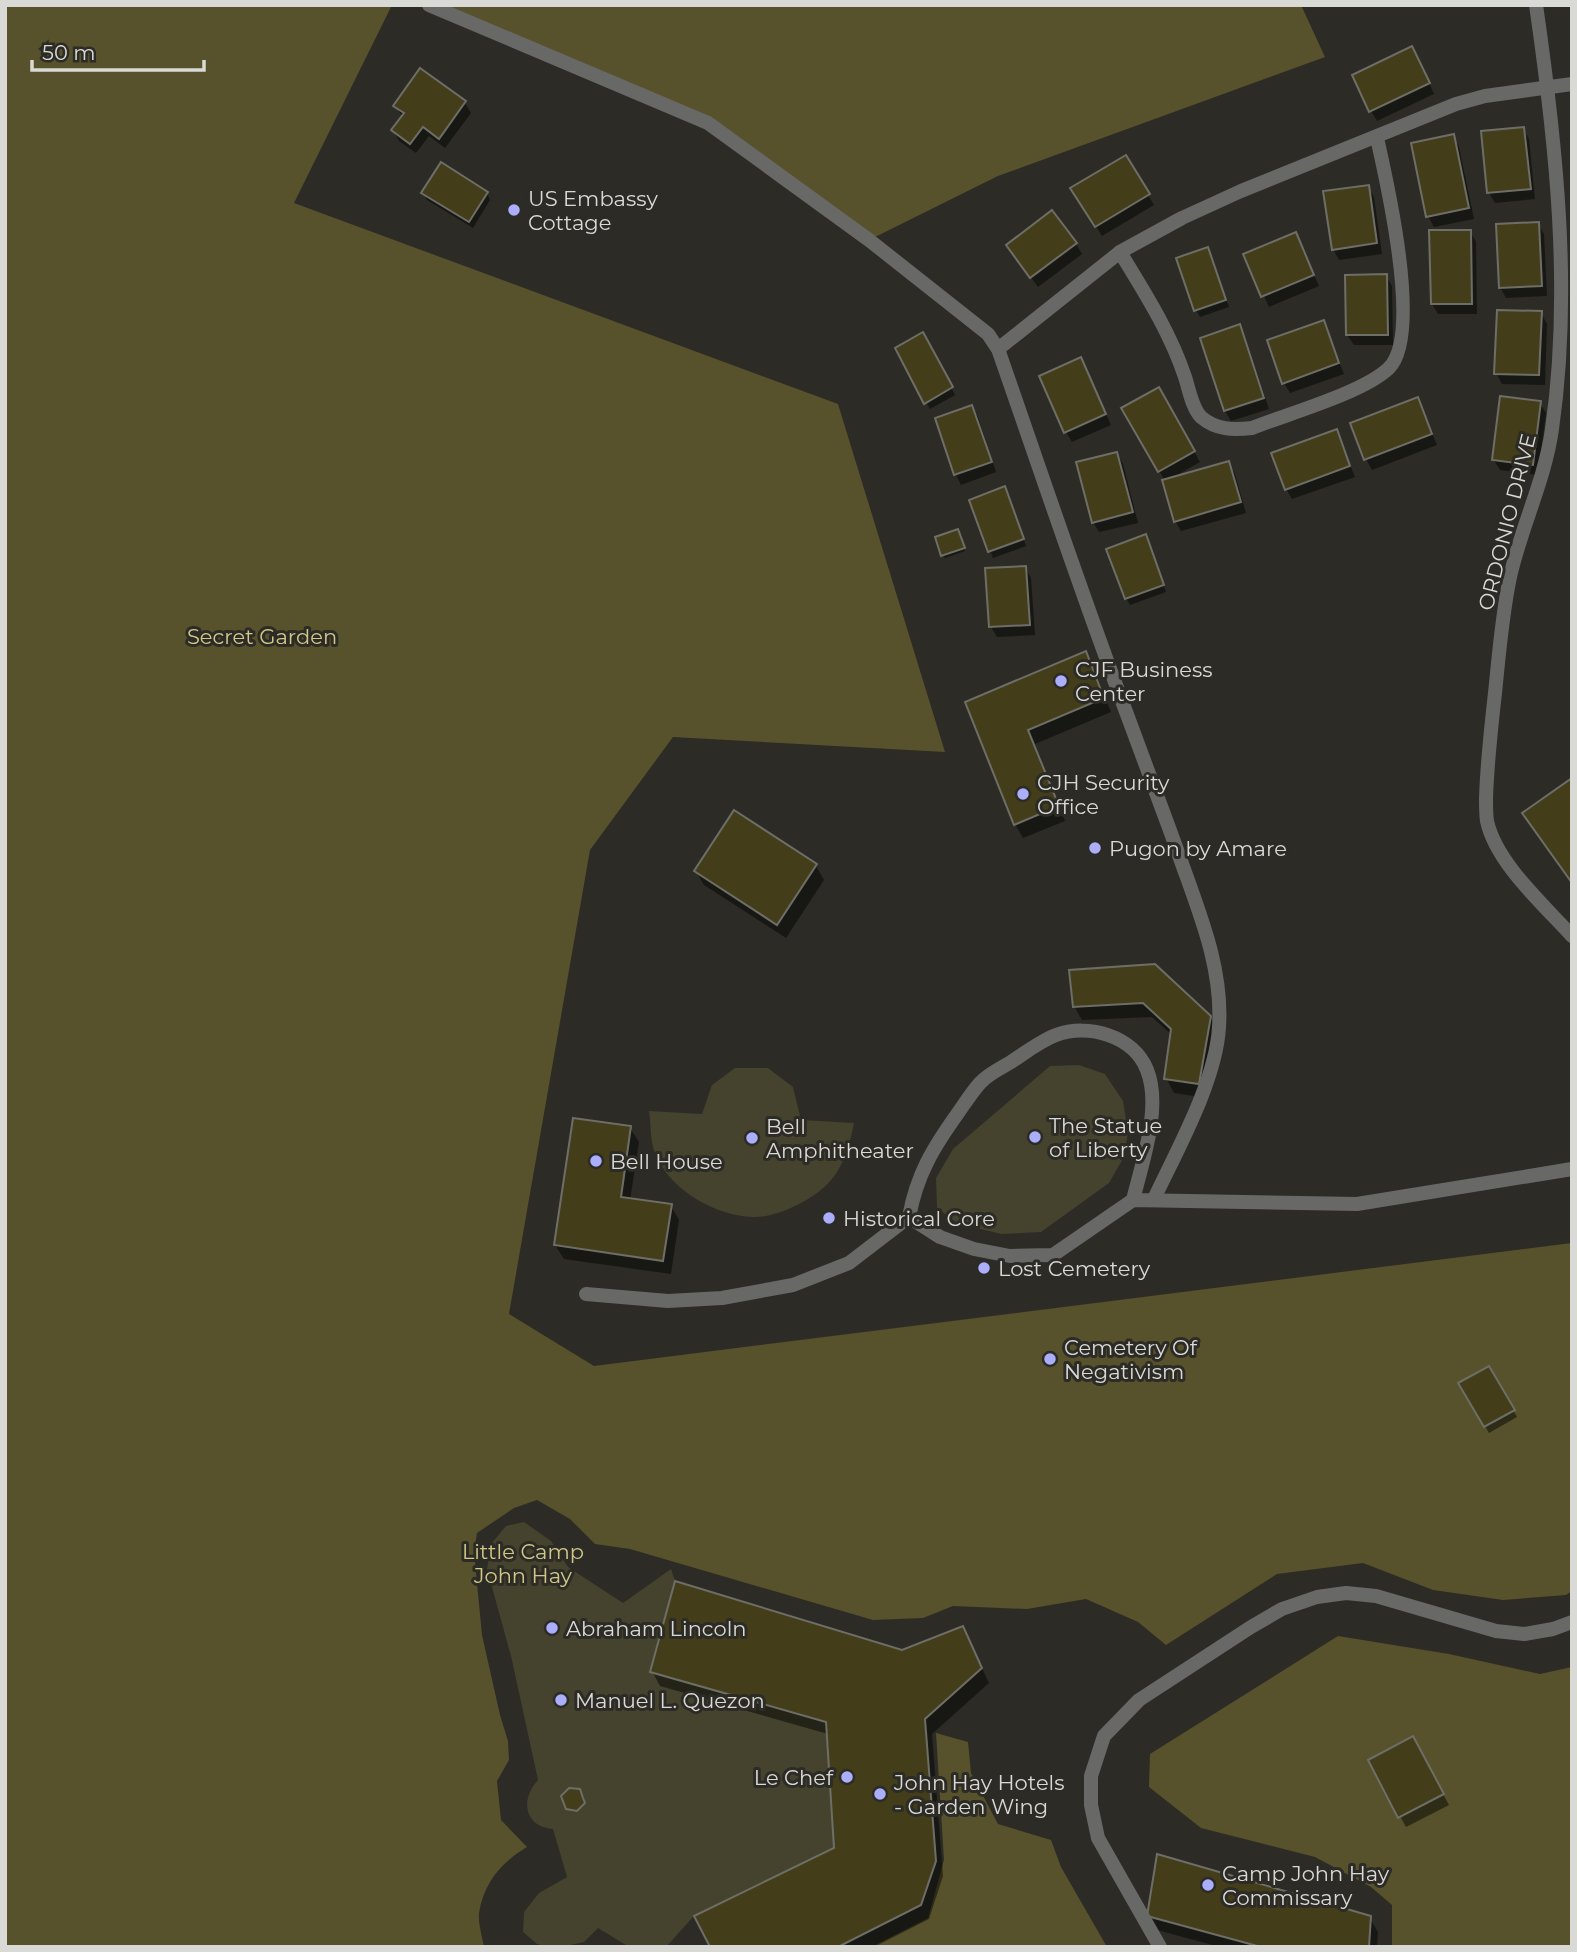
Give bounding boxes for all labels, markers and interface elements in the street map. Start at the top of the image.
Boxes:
scale bar [32,28,203,72]
text: 50 m [42,40,96,65]
place label: US Embassy Cottage [528,186,658,235]
marker: US Embassy Cottage [506,202,522,218]
street label: ORDONIO DRIVE [1473,431,1541,613]
park label: Secret Garden [187,624,337,649]
place label: CJF Business Center [1075,657,1212,706]
marker: CJF Business Center [1053,673,1069,689]
place label: CJH Security Office [1037,770,1170,819]
marker: CJH Security Office [1015,786,1031,802]
place label: Pugon by Amare [1109,836,1287,861]
marker: Pugon by Amare [1087,840,1103,856]
place label: The Statue of Liberty [1049,1113,1162,1162]
place label: Bell Amphitheater [766,1114,914,1163]
marker: The Statue of Liberty [1027,1129,1043,1145]
marker: Bell Amphitheater [744,1130,760,1146]
place label: Bell House [610,1149,723,1174]
marker: Bell House [588,1153,604,1169]
place label: Historical Core [843,1206,995,1231]
marker: Historical Core [821,1210,837,1226]
place label: Lost Cemetery [998,1256,1151,1281]
marker: Lost Cemetery [976,1260,992,1276]
place label: Cemetery Of Negativism [1064,1335,1198,1384]
marker: Cemetery Of Negativism [1042,1351,1058,1367]
park label: Little Camp John Hay [462,1539,584,1588]
place label: Abraham Lincoln [566,1616,746,1641]
marker: Abraham Lincoln [544,1620,560,1636]
place label: Manuel L. Quezon [575,1688,765,1713]
marker: Manuel L. Quezon [553,1692,569,1708]
place label: Le Chef [754,1765,834,1790]
marker: Le Chef [839,1769,855,1785]
place label: John Hay Hotels - Garden Wing [893,1770,1064,1819]
marker: John Hay Hotels - Garden Wing [872,1786,888,1802]
place label: Camp John Hay Commissary [1222,1861,1390,1910]
marker: Camp John Hay Commissary [1200,1877,1216,1893]

